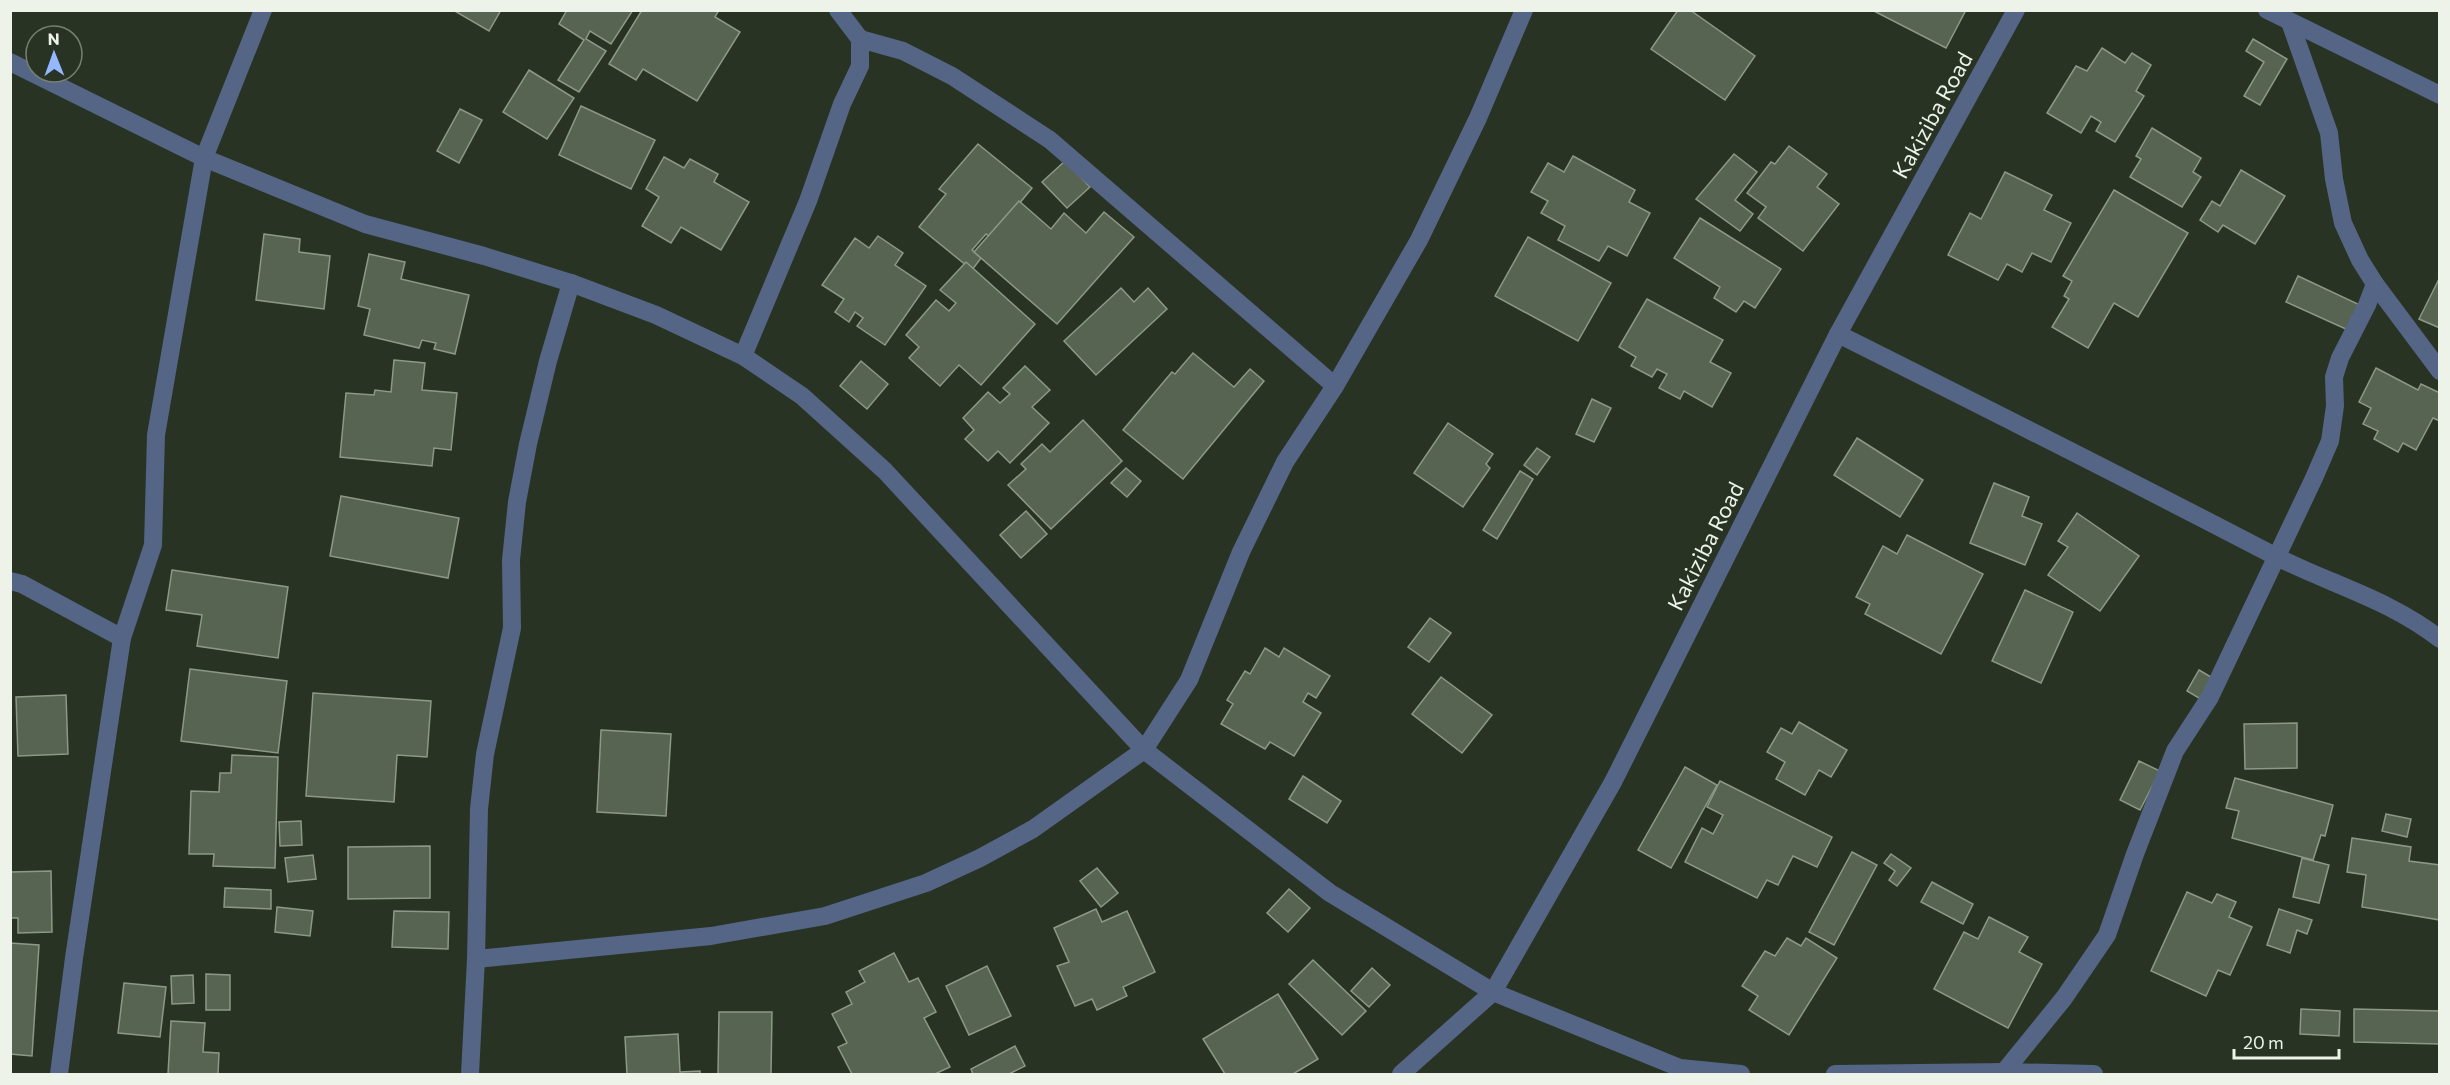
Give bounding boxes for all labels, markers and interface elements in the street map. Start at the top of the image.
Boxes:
north arrow [24,24,84,84]
text: N [48,29,60,48]
street label: Kakiziba Road [1886,47,1978,183]
street label: Kakiziba Road [1661,477,1749,615]
scale bar [2234,1022,2339,1060]
text: 20 m [2243,1031,2284,1053]

